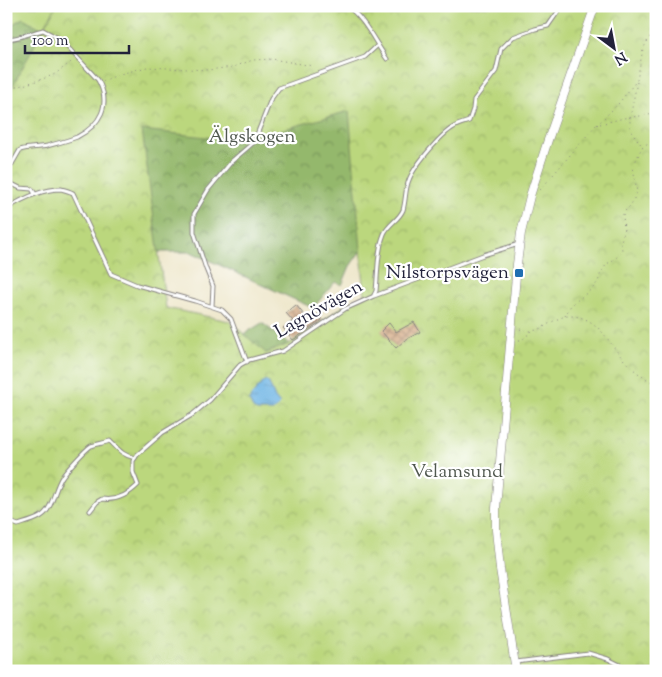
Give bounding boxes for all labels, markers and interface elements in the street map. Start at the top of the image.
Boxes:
scale bar [25,22,129,54]
north arrow [590,22,640,72]
text: 100 m [32,31,69,52]
text: N [610,46,630,69]
park label: Älgskogen [209,124,295,151]
place label: Nilstorpsvägen [386,260,509,287]
marker: Nilstorpsvägen [513,267,525,279]
street label: Lagnövägen [270,274,368,346]
park label: Velamsund [411,459,503,486]

